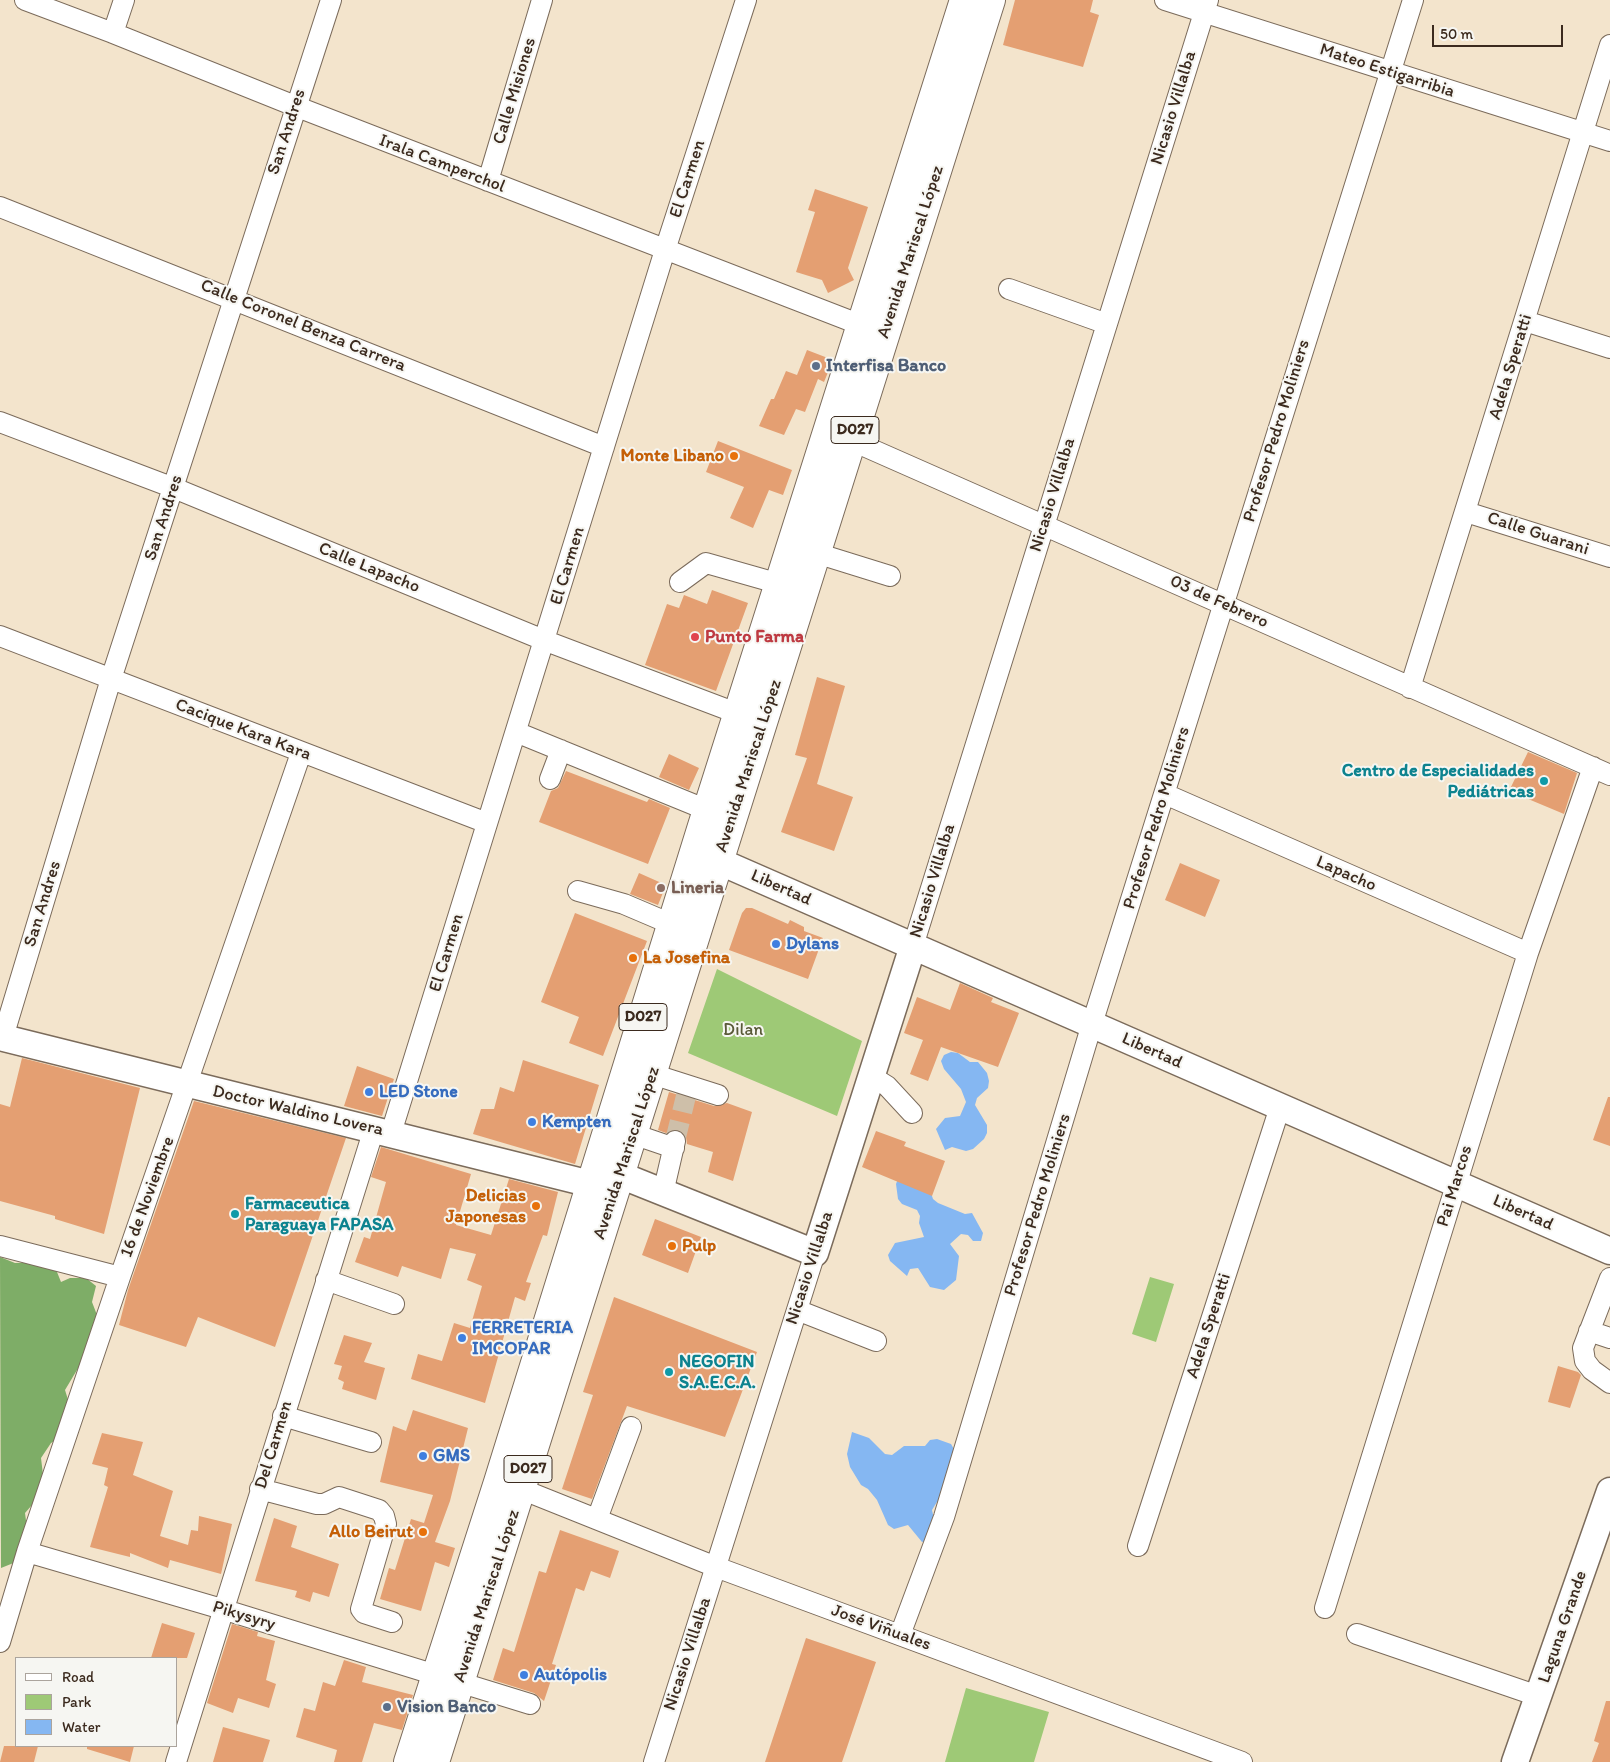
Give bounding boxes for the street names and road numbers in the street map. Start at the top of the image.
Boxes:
street label: Calle Misiones [489,35,541,147]
street label: Mateo Estigarribia [1317,39,1457,103]
street label: Nicasio Villalba [1146,48,1202,168]
street label: San Andres [263,86,311,178]
street label: Irala Camperchol [376,130,508,198]
street label: El Carmen [665,137,711,221]
street label: Avenida Mariscal López [873,163,949,341]
street label: Calle Coronel Benza Carrera [197,275,409,377]
street label: Adela Speratti [1485,312,1537,422]
street label: Profesor Pedro Moliniers [1239,337,1315,525]
road number: D027 [831,416,879,444]
street label: Nicasio Villalba [1025,435,1081,555]
street label: San Andres [140,472,188,564]
street label: Calle Guarani [1484,507,1592,561]
street label: El Carmen [546,524,590,608]
street label: Calle Lapacho [315,538,423,598]
street label: 03 de Febrero [1166,571,1272,633]
street label: Avenida Mariscal López [711,677,787,855]
street label: Cacique Kara Kara [172,694,314,766]
street label: Profesor Pedro Moliniers [1119,724,1195,912]
street label: Nicasio Villalba [905,821,961,941]
street label: Lapacho [1312,851,1380,897]
street label: San Andres [20,858,66,950]
street label: Libertad [747,865,815,911]
street label: El Carmen [425,911,469,995]
road number: D027 [619,1004,667,1030]
street label: Libertad [1118,1028,1186,1074]
street label: Avenida Mariscal López [589,1064,665,1242]
street label: Doctor Waldino Lovera [210,1081,386,1141]
street label: Profesor Pedro Moliniers [1000,1111,1076,1299]
street label: 16 de Noviembre [116,1134,180,1260]
street label: Pai Marcos [1432,1143,1478,1229]
street label: Libertad [1489,1190,1557,1236]
street label: Nicasio Villalba [782,1209,838,1327]
street label: Adela Speratti [1182,1271,1236,1381]
street label: Del Carmen [250,1398,298,1492]
road number: D027 [504,1456,552,1482]
street label: Avenida Mariscal López [449,1507,525,1685]
street label: Laguna Grande [1534,1568,1592,1686]
street label: Nicasio Villalba [660,1595,716,1713]
street label: Pikysyry [210,1596,278,1636]
street label: José Viñuales [828,1600,934,1656]

